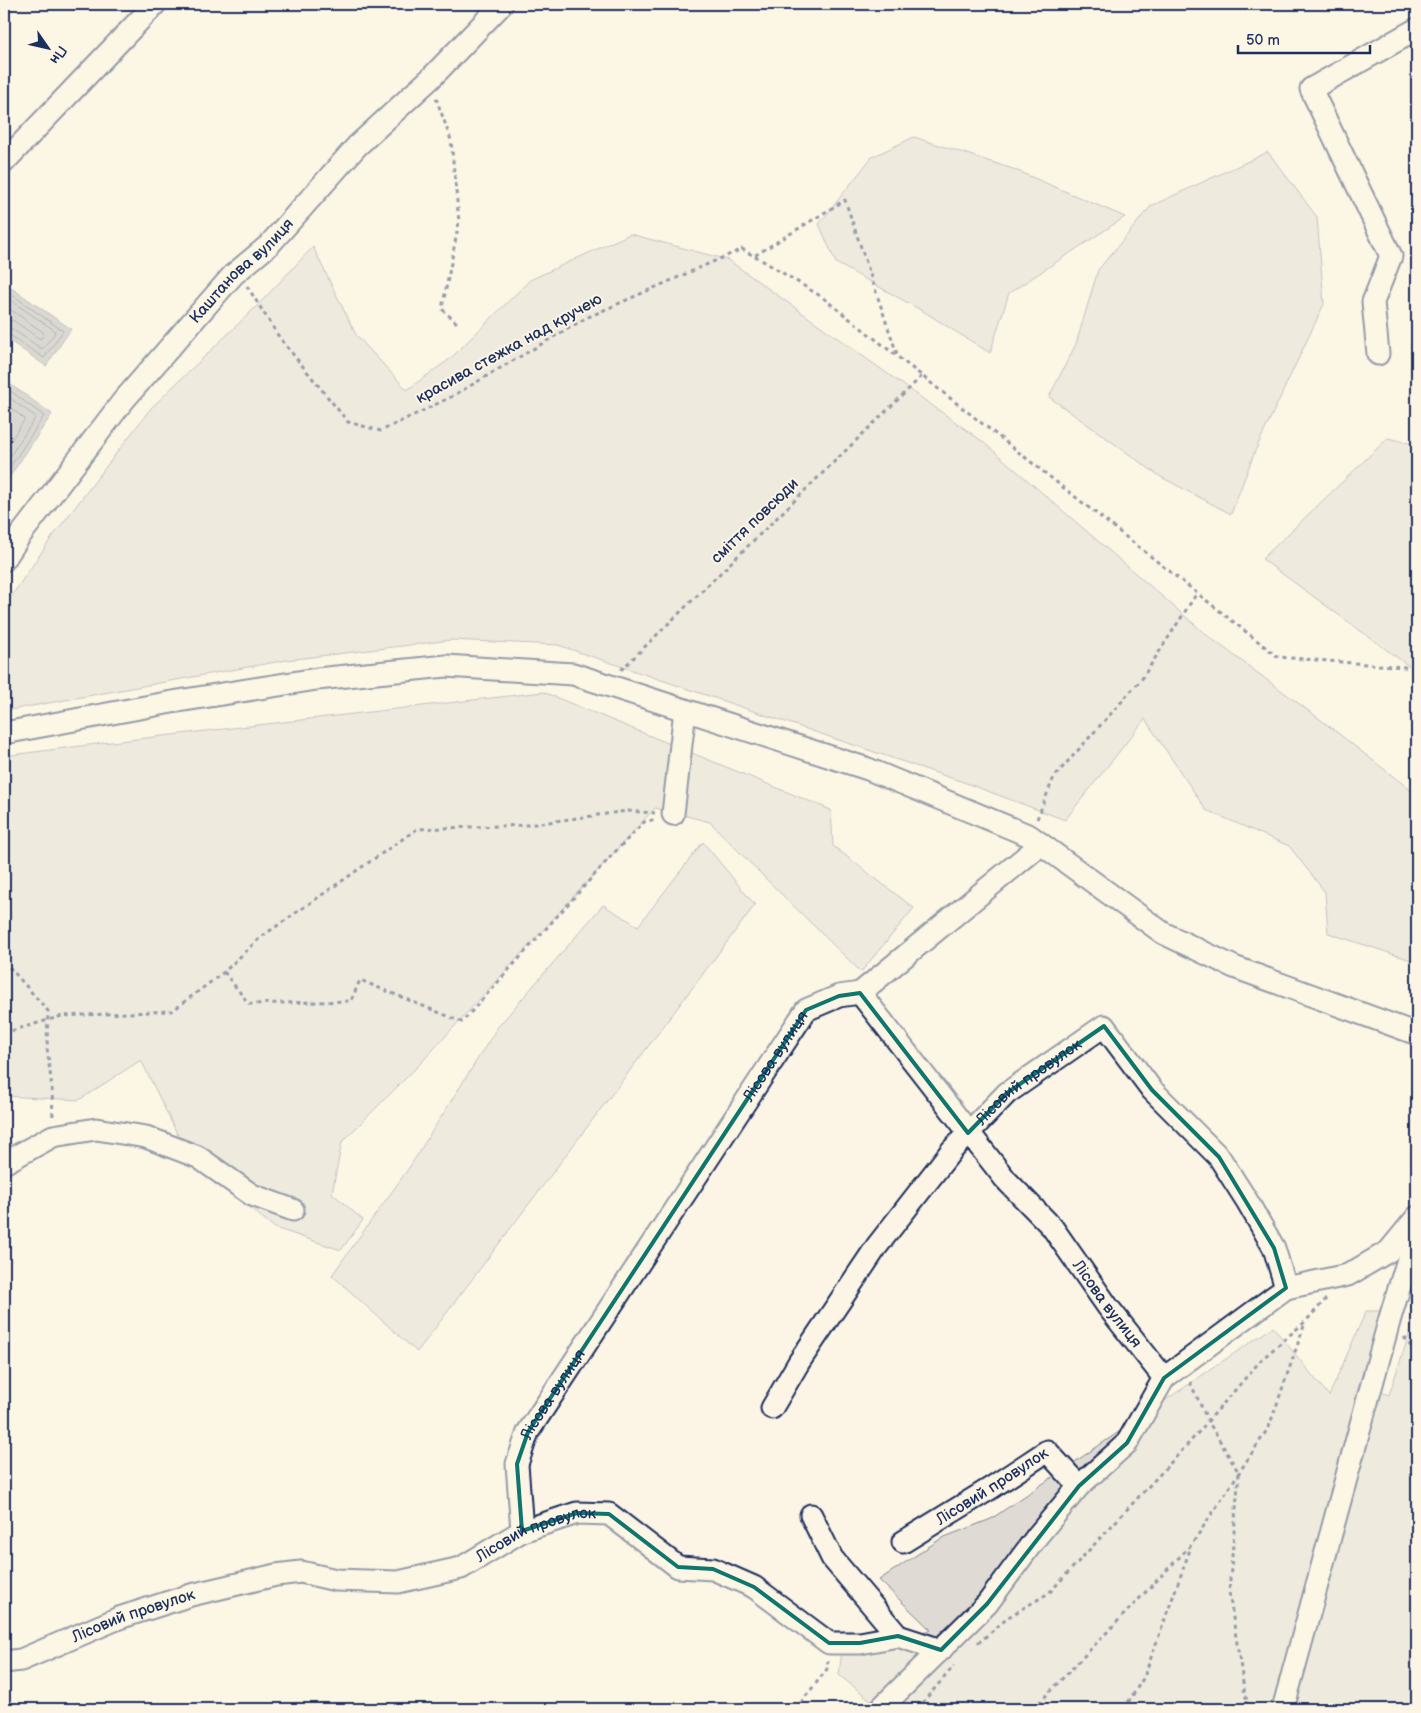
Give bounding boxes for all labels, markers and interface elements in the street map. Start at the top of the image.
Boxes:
north arrow [22,22,72,72]
scale bar [1238,22,1371,54]
text: 50 m [1246,31,1280,50]
text: Пн [46,42,71,67]
street label: Каштанова вулиця [186,214,298,327]
street label: красива стежка над кручею [413,290,605,408]
street label: сміття повсюди [707,474,803,568]
street label: Лісова вулиця [738,1007,812,1106]
street label: Лісовий провулок [971,1035,1086,1130]
street label: Лісова вулиця [1068,1255,1146,1352]
street label: Лісова вулиця [516,1345,590,1443]
street label: Лісовий провулок [931,1443,1052,1530]
street label: Лісовий провулок [471,1503,597,1567]
street label: Лісовий провулок [68,1585,198,1647]

